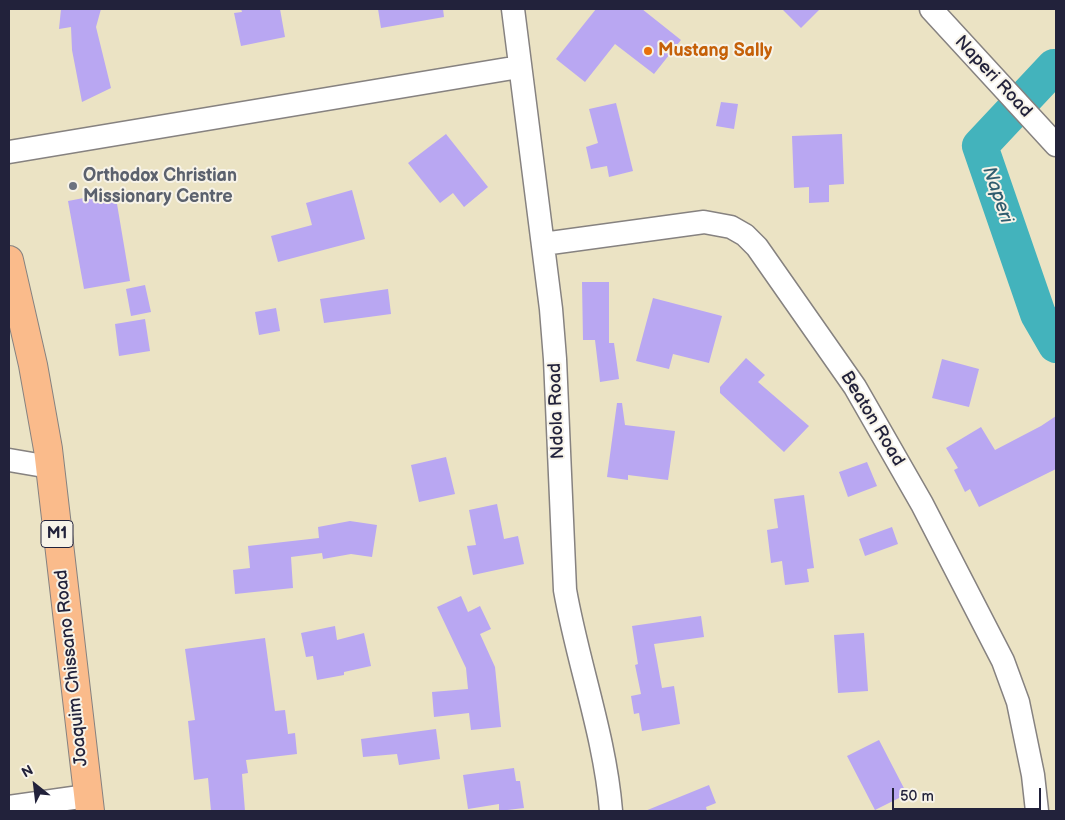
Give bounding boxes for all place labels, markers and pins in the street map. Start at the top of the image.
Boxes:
place label: Mustang Sally [658,40,772,62]
marker: Mustang Sally [642,45,654,57]
place label: Orthodox Christian Missionary Centre [83,165,237,208]
marker: Orthodox Christian Missionary Centre [67,180,79,192]

